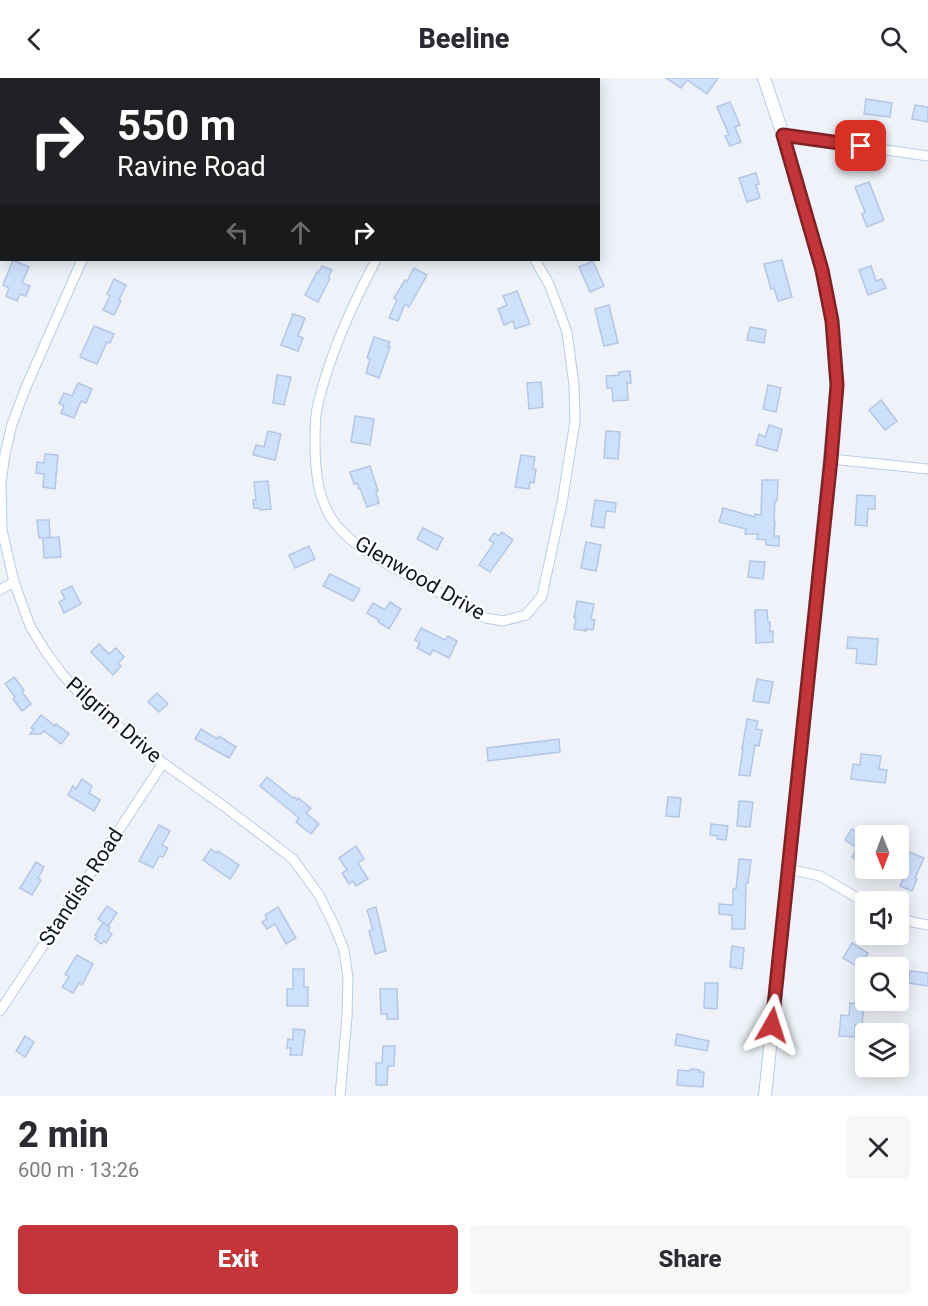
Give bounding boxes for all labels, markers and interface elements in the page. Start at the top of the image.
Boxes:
icon: back [18,23,51,56]
text: Beeline [418,23,510,55]
icon: search [877,23,910,56]
text: 550 m [117,101,236,150]
icon: right [18,102,96,180]
pin [835,120,886,171]
icon: arrive [844,129,877,162]
text: Ravine Road [117,151,266,183]
icon: left [221,216,254,249]
icon: ahead [284,216,317,249]
icon: right [347,216,380,249]
street label: Glenwood Drive [351,531,489,625]
street label: Pilgrim Drive [61,672,167,768]
street label: Standish Road [34,824,128,950]
north arrow [855,825,909,879]
map controls [855,825,909,1077]
button: sound [855,891,909,945]
button: search [855,957,909,1011]
position arrow [740,993,804,1057]
button: layers [855,1023,909,1077]
text: 2 min [18,1114,109,1156]
button: close [847,1116,910,1179]
text: 600 m · 13:26 [18,1158,139,1182]
button: Exit [18,1225,458,1294]
button: Share [470,1225,910,1294]

